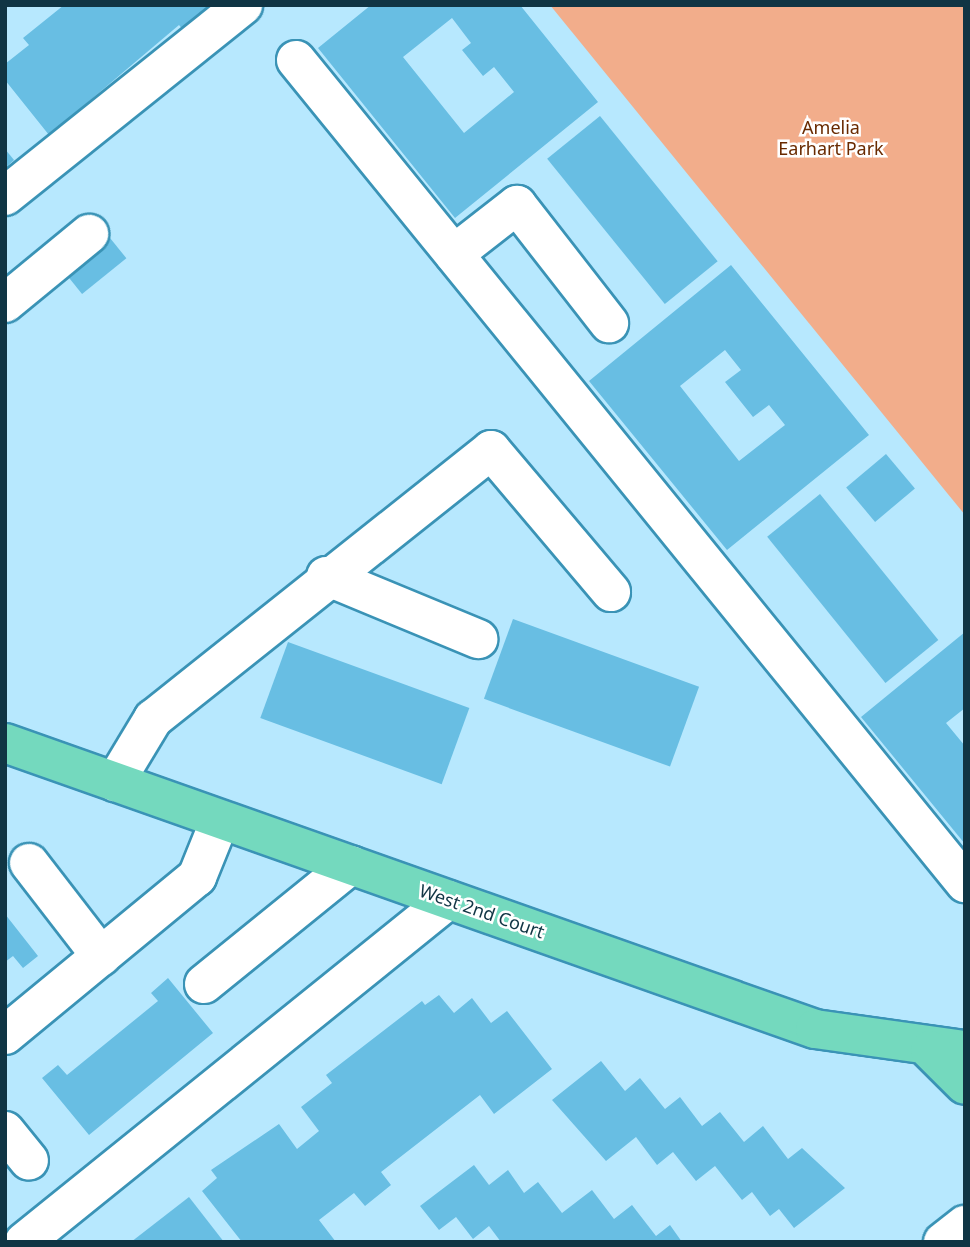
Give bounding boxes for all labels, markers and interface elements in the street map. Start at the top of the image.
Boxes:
park label: Amelia Earhart Park [778,117,884,160]
street label: West 2nd Court [417,879,547,943]

